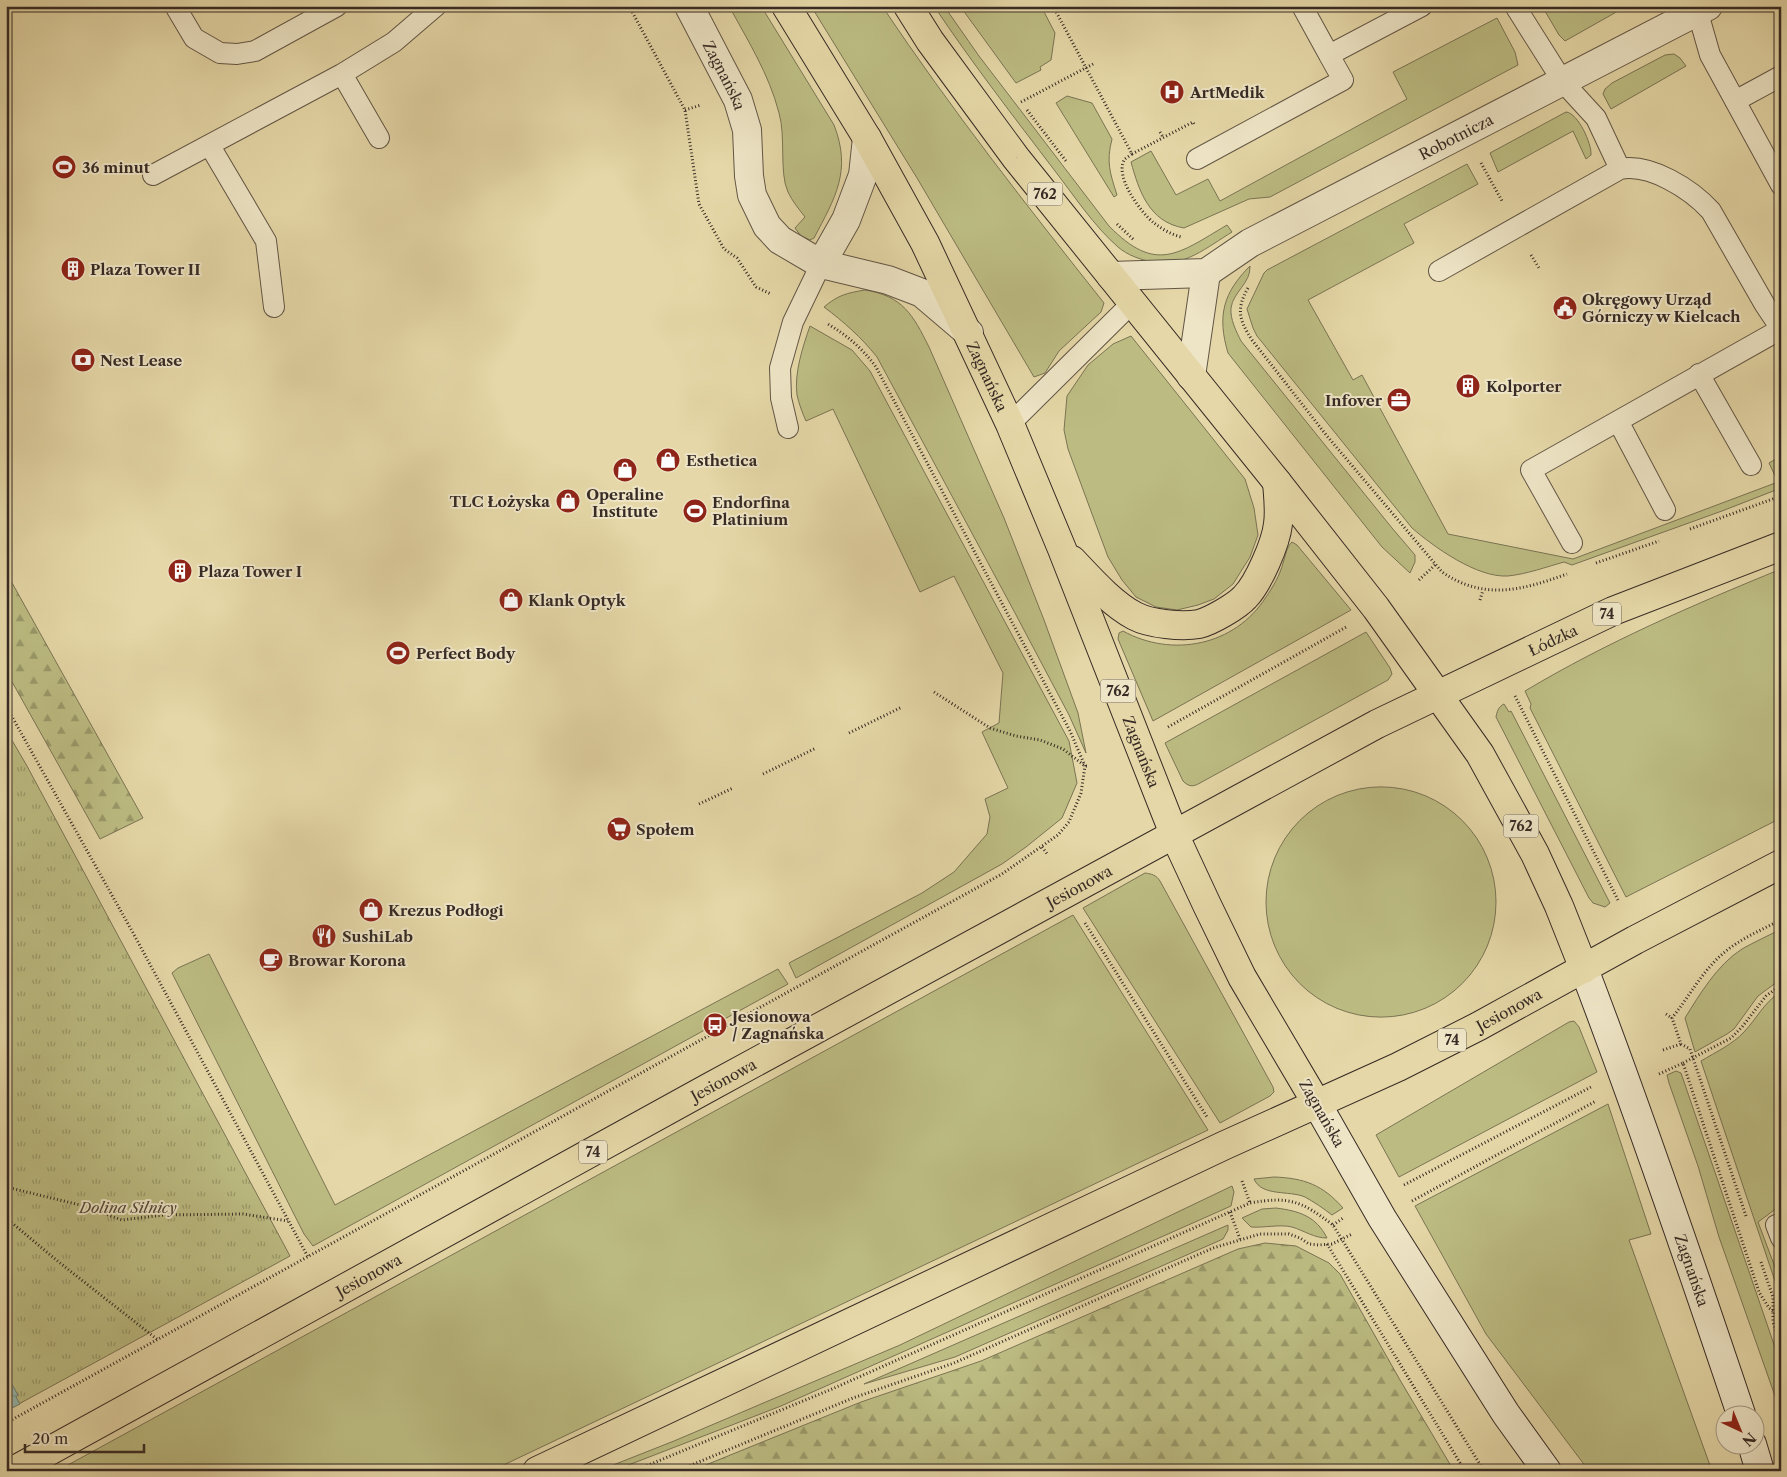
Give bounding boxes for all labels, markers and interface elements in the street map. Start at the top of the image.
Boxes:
street label: Zagnańska [699,37,750,112]
hospital icon: ArtMedik [1159,79,1185,105]
place label: ArtMedik [1189,83,1266,102]
street label: Robotnicza [1415,109,1496,164]
sports icon: 36 minut [51,154,77,180]
place label: 36 minut [82,158,150,177]
road number: 762 [1028,182,1062,205]
building icon: Plaza Tower II [60,256,86,282]
place label: Plaza Tower II [90,260,200,279]
place label: Okręgowy Urząd Górniczy w Kielcach [1582,290,1741,326]
public building icon: Okręgowy Urząd Górniczy w Kielcach [1552,295,1578,321]
street label: Zagnańska [963,338,1012,414]
bank icon: Nest Lease [70,347,96,373]
place label: Nest Lease [100,351,182,370]
building icon: Kolporter [1455,373,1481,399]
place label: Kolporter [1486,377,1562,396]
office icon: Infover [1386,387,1412,413]
place label: Infover [1325,391,1383,410]
shop icon: Esthetica [655,447,681,473]
place label: Esthetica [686,451,758,470]
shop icon: Operaline Institute [612,457,638,483]
place label: Operaline Institute [586,485,664,521]
shop icon: TLC Łożyska [555,488,581,514]
place label: TLC Łożyska [449,492,550,511]
place label: Endorfina Platinium [712,493,790,529]
sports icon: Endorfina Platinium [682,498,708,524]
building icon: Plaza Tower I [167,558,193,584]
place label: Plaza Tower I [198,562,302,581]
shop icon: Klank Optyk [498,587,524,613]
place label: Klank Optyk [528,591,627,610]
road number: 74 [1593,602,1621,626]
street label: Łódzka [1525,620,1580,660]
sports icon: Perfect Body [385,640,411,666]
place label: Perfect Body [416,644,516,663]
road number: 762 [1100,679,1136,702]
street label: Zagnańska [1119,713,1164,790]
road number: 762 [1504,814,1538,838]
supermarket icon: Społem [606,816,632,842]
place label: Społem [636,820,694,839]
street label: Jesionowa [1041,861,1115,913]
shop icon: Krezus Podłogi [358,897,384,923]
place label: Krezus Podłogi [388,901,504,920]
restaurant icon: SushiLab [311,923,337,949]
place label: SushiLab [342,927,413,946]
cafe icon: Browar Korona [258,947,284,973]
place label: Browar Korona [288,951,406,970]
street label: Jesionowa [1471,984,1545,1036]
place label: Jesionowa / Zagnańska [729,1007,824,1043]
bus stop icon: Jesionowa / Zagnańska [702,1012,728,1038]
road number: 74 [1438,1028,1466,1052]
street label: Jesionowa [685,1054,760,1106]
street label: Zagnańska [1295,1076,1349,1150]
road number: 74 [579,1140,607,1164]
park label: Dolina Silnicy [78,1198,177,1217]
street label: Zagnańska [1671,1231,1713,1309]
street label: Jesionowa [331,1249,405,1302]
north arrow [1714,1404,1764,1454]
scale bar [25,1422,144,1454]
text: 20 m [32,1429,68,1448]
text: N [1738,1429,1760,1450]

